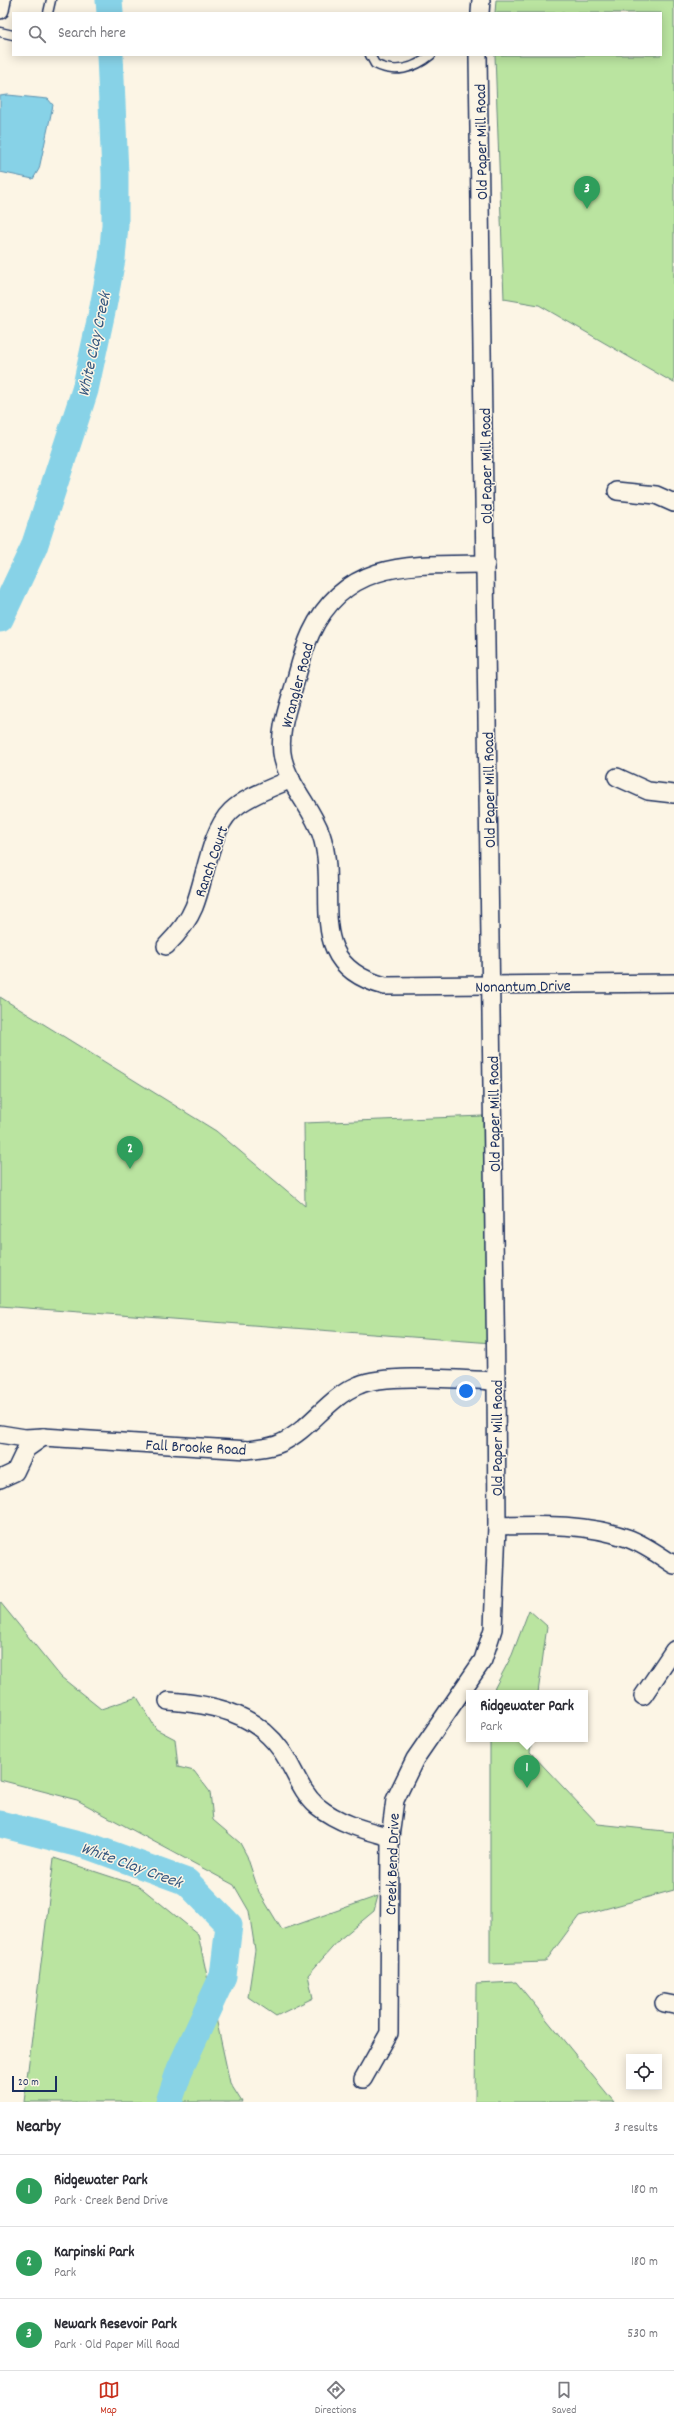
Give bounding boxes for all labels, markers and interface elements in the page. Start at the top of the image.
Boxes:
search box [12,12,662,56]
icon: search [26,23,48,45]
text: Search here [58,23,126,45]
street label: Old Paper Mill Road [470,84,495,200]
pin: 3 [574,176,600,209]
water label: White Clay Creek [73,288,119,399]
street label: Old Paper Mill Road [475,408,500,524]
street label: Wrangler Road [276,640,321,731]
street label: Old Paper Mill Road [478,732,503,848]
street label: Ranch Court [189,823,235,900]
street label: Nonantum Drive [475,975,571,1000]
street label: Old Paper Mill Road [483,1056,508,1172]
pin: 2 [117,1136,143,1169]
street label: Old Paper Mill Road [487,1380,510,1496]
your location [456,1381,476,1401]
street label: Fall Brooke Road [145,1434,247,1463]
popup [466,1690,588,1742]
text: Ridgewater Park [480,1696,574,1718]
text: Park [480,1718,502,1737]
pin: 1 [514,1755,540,1788]
street label: Creek Bend Drive [380,1813,407,1916]
water label: White Clay Creek [77,1837,187,1897]
map controls [626,2054,662,2090]
button: locate [626,2054,662,2090]
scale bar [12,2074,57,2093]
text: 20 m [18,2075,39,2091]
text: Nearby [16,2116,60,2140]
text: 3 results [614,2119,658,2138]
text: Ridgewater Park [54,2170,148,2192]
text: 1 [28,2181,30,2200]
text: 180 m [631,2181,658,2200]
text: Park · Creek Bend Drive [54,2192,168,2211]
text: Karpinski Park [54,2242,134,2264]
text: 2 [26,2253,32,2272]
text: 180 m [631,2253,658,2272]
text: Park [54,2264,76,2283]
text: Newark Resevoir Park [54,2314,177,2336]
text: 3 [26,2325,32,2344]
text: 530 m [627,2325,658,2344]
text: Park · Old Paper Mill Road [54,2336,180,2355]
tab: Map [98,2379,120,2419]
tab: Directions [315,2379,357,2419]
tab: Saved [552,2379,576,2419]

